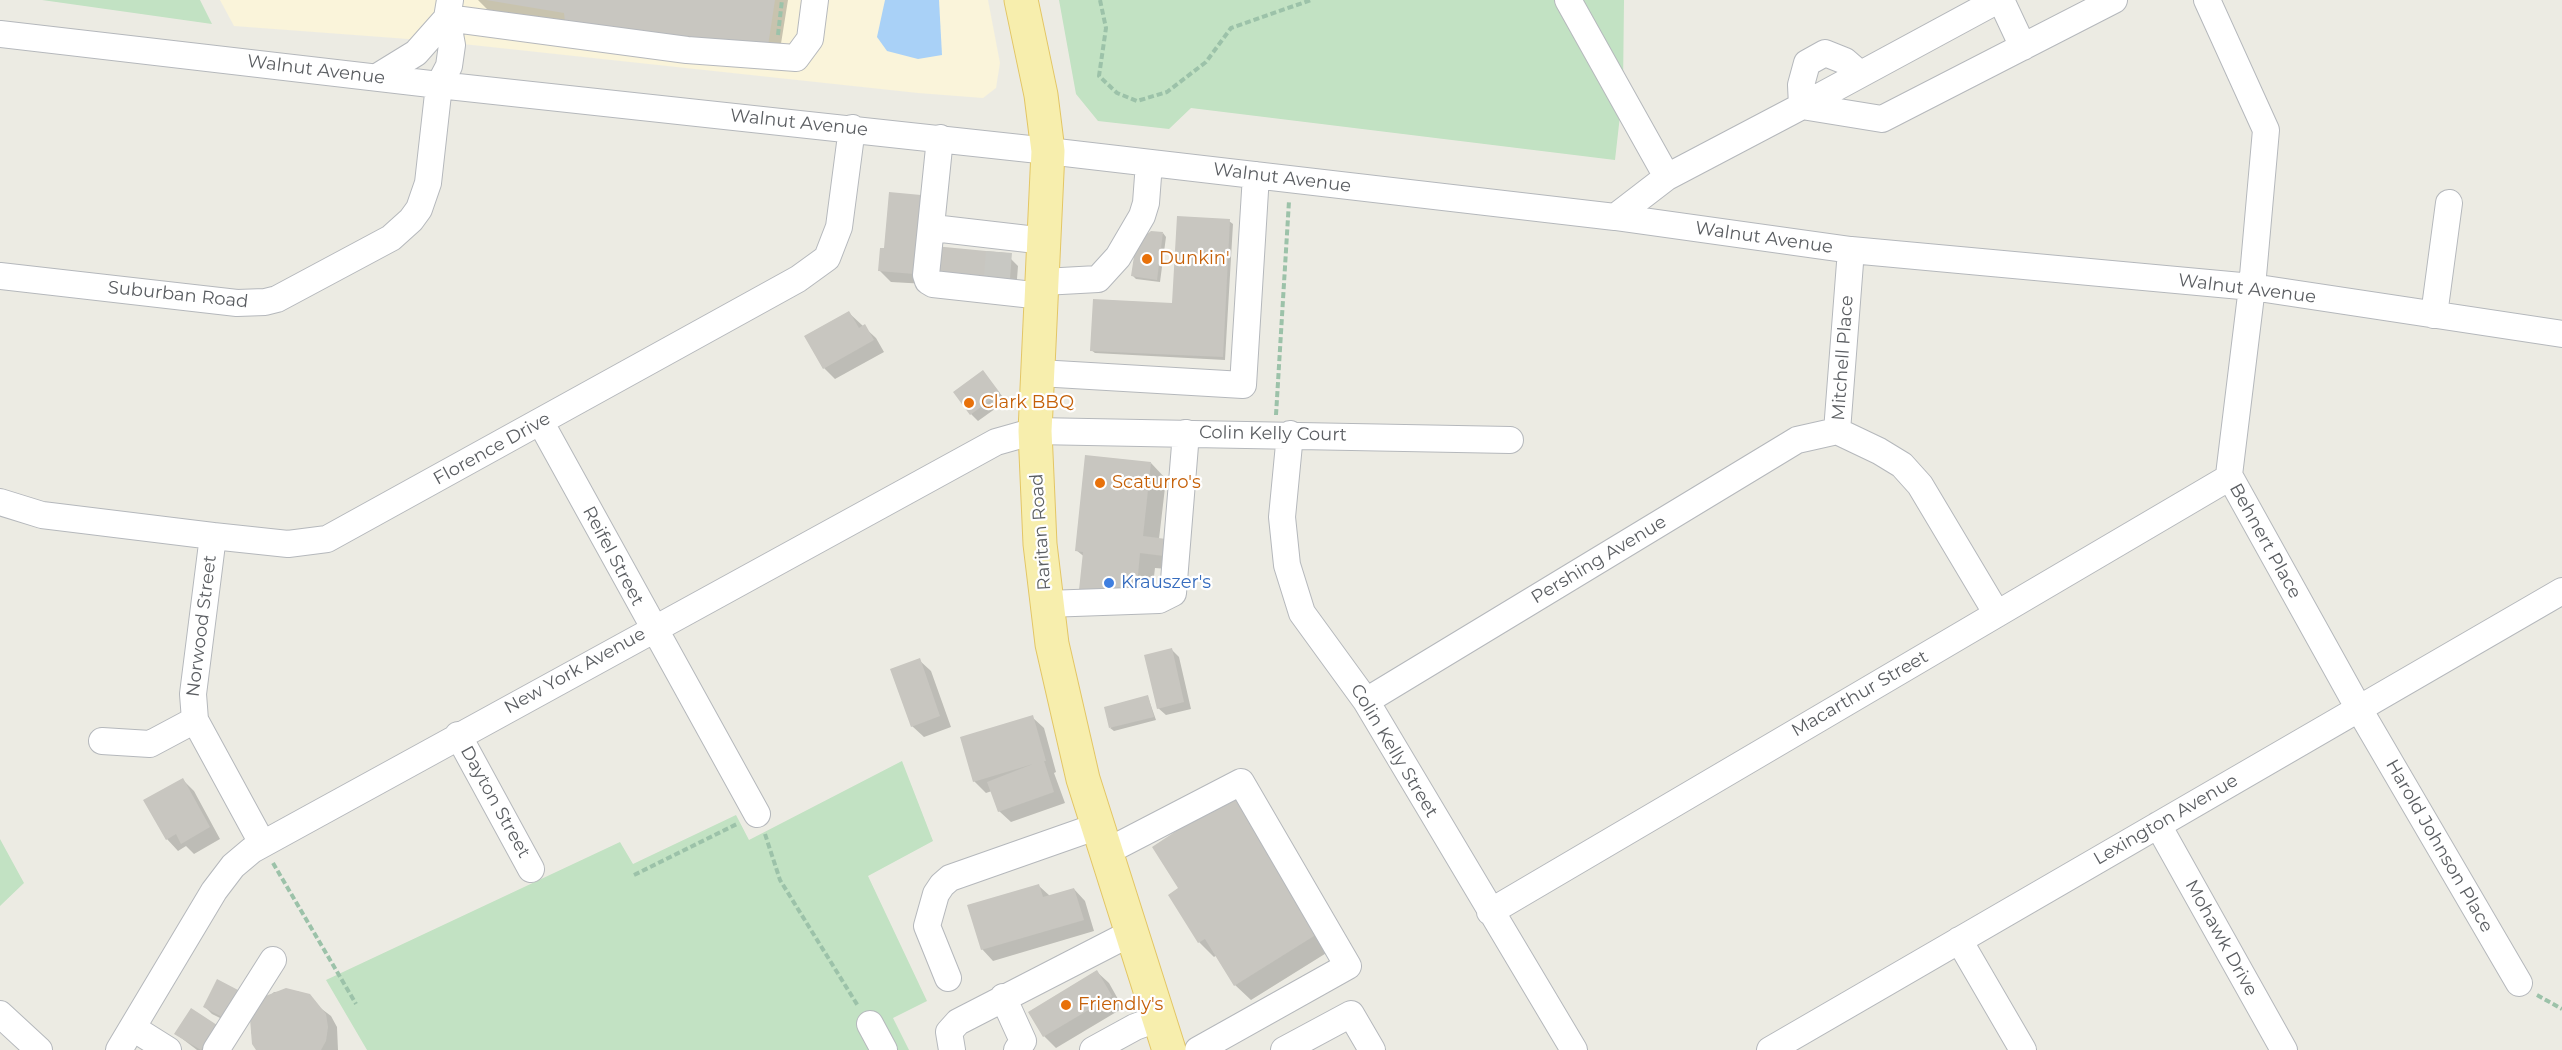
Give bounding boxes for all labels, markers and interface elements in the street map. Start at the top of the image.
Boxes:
street label: Walnut Avenue [246,51,386,89]
street label: Walnut Avenue [729,105,869,141]
street label: Walnut Avenue [1212,159,1352,197]
street label: Walnut Avenue [1694,218,1834,258]
place label: Dunkin' [1159,248,1230,270]
marker: Dunkin' [1140,252,1154,266]
street label: Walnut Avenue [2177,270,2317,308]
street label: Suburban Road [107,277,249,313]
street label: Mitchell Place [1828,295,1858,421]
place label: Clark BBQ [981,392,1074,414]
marker: Clark BBQ [962,396,976,410]
street label: Florence Drive [430,408,554,490]
street label: Colin Kelly Court [1199,422,1347,446]
place label: Scaturro's [1112,472,1201,494]
street label: Raritan Road [1026,473,1056,591]
marker: Scaturro's [1093,476,1107,490]
street label: Behnert Place [2224,480,2306,602]
street label: Reifel Street [578,503,648,609]
street label: Pershing Avenue [1528,511,1670,609]
street label: Norwood Street [183,554,221,698]
place label: Krauszer's [1121,572,1211,594]
marker: Krauszer's [1102,576,1116,590]
street label: New York Avenue [501,623,649,719]
street label: Macarthur Street [1788,646,1932,742]
street label: Colin Kelly Street [1346,680,1442,822]
street label: Dayton Street [455,742,535,862]
street label: Harold Johnson Place [2381,756,2497,936]
street label: Lexington Avenue [2090,770,2242,870]
street label: Mohawk Drive [2180,876,2262,1000]
place label: Friendly's [1078,994,1163,1016]
marker: Friendly's [1059,998,1073,1012]

